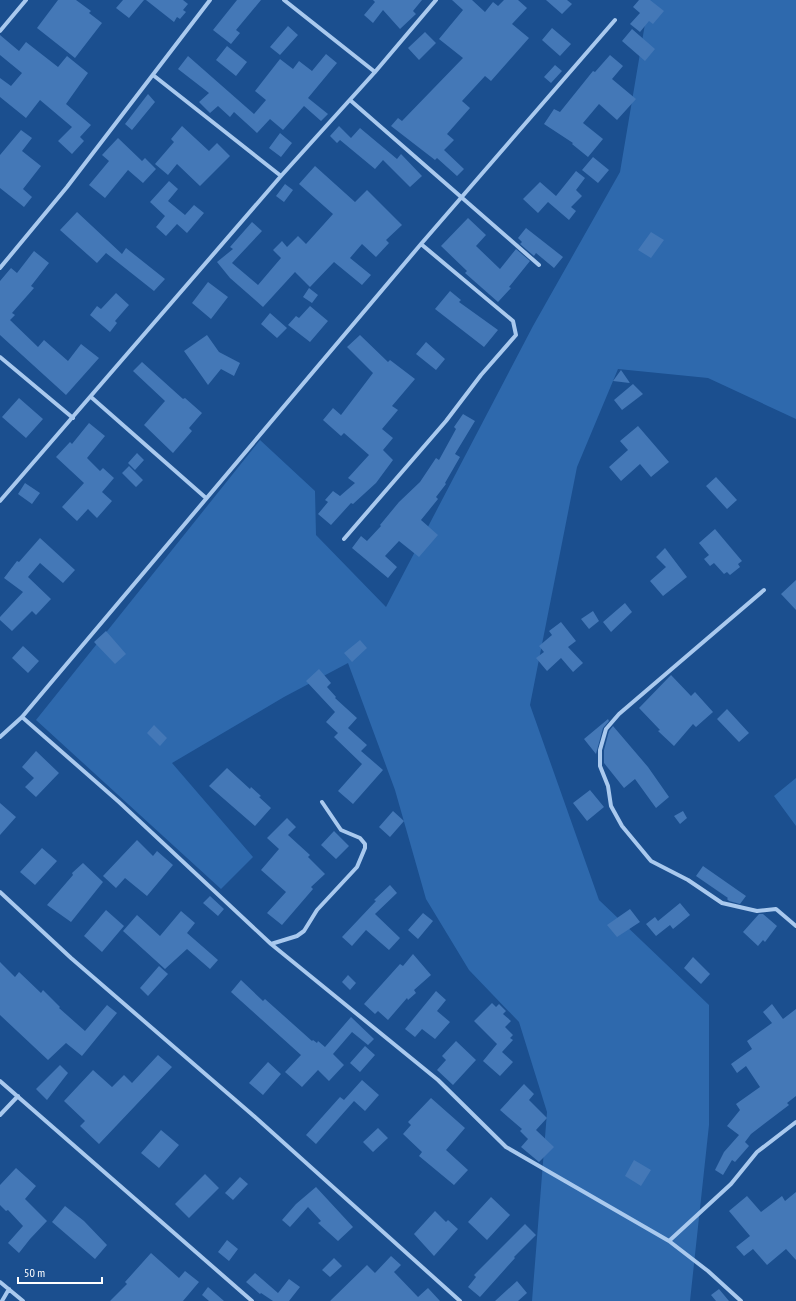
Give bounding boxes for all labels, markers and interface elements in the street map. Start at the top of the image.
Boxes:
scale bar [18,1259,102,1285]
text: 50 m [24,1265,45,1280]

